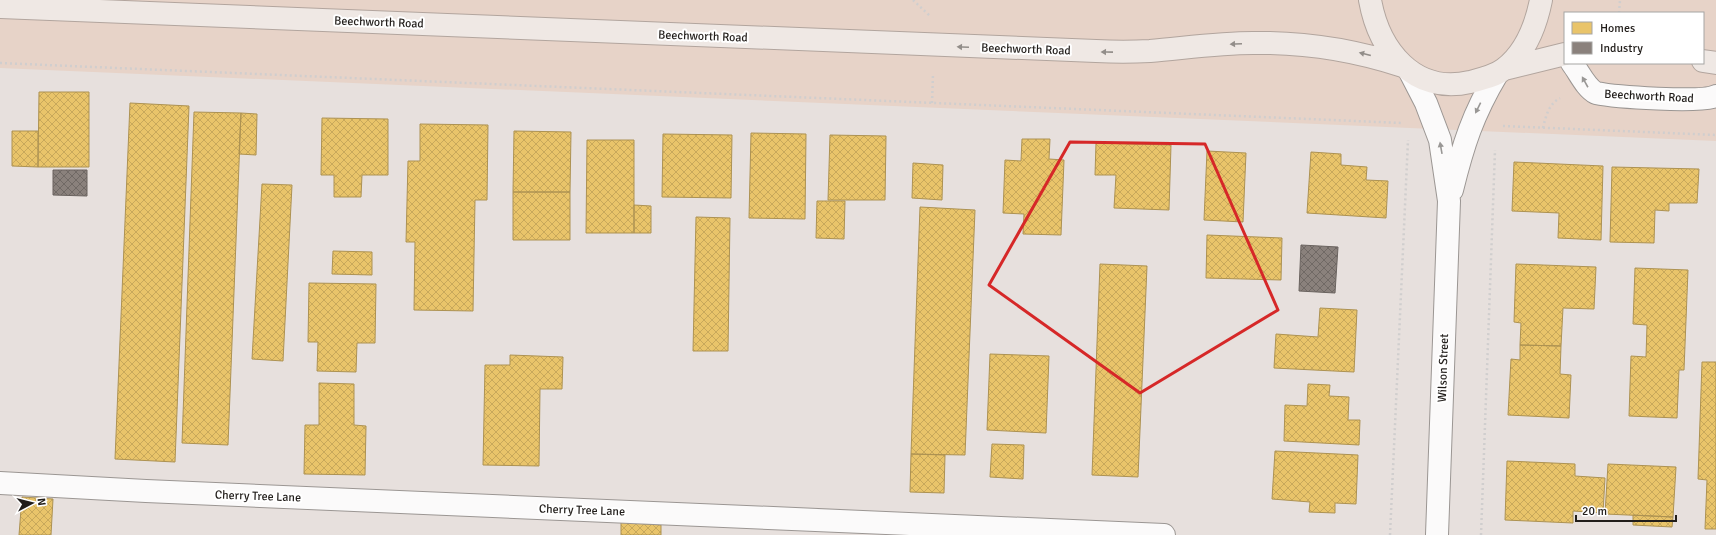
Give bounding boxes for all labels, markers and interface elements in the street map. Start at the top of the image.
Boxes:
legend [1564,12,1704,64]
street label: Beechworth Road [334,13,424,32]
text: Homes [1600,21,1635,36]
street label: Beechworth Road [658,27,748,46]
street label: Beechworth Road [981,40,1071,59]
one-way arrow [1230,40,1242,47]
text: Industry [1600,41,1643,56]
one-way arrow [956,44,969,50]
one-way arrow [1101,48,1113,55]
one-way arrow [1359,51,1372,57]
one-way arrow [1582,76,1589,88]
street label: Beechworth Road [1604,87,1694,106]
one-way arrow [1475,102,1481,113]
one-way arrow [1438,142,1444,154]
street label: Wilson Street [1435,333,1452,403]
north arrow [12,483,52,523]
street label: Cherry Tree Lane [215,488,301,505]
text: N [35,497,48,506]
scale bar [1576,497,1676,523]
street label: Cherry Tree Lane [539,502,625,519]
text: 20 m [1582,504,1607,519]

